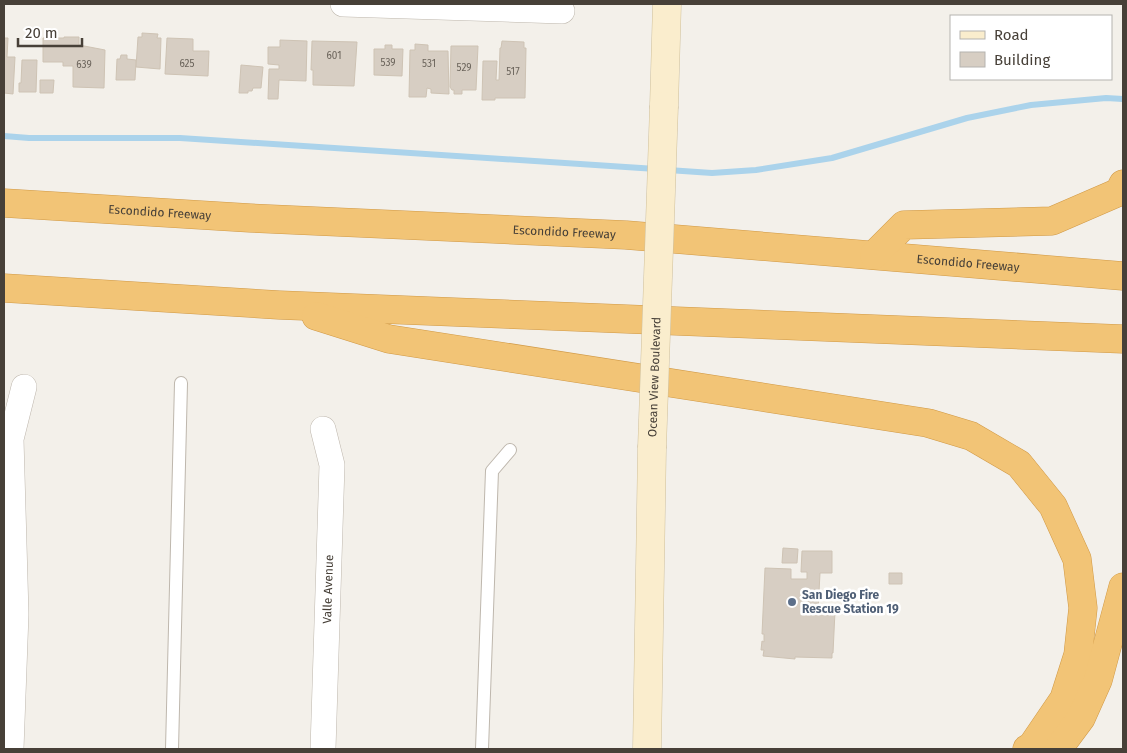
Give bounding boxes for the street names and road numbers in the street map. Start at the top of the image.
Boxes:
street label: Escondido Freeway [108,202,212,223]
street label: Escondido Freeway [512,223,616,242]
street label: Escondido Freeway [916,252,1020,274]
street label: Ocean View Boulevard [645,317,664,437]
street label: Valle Avenue [320,554,336,624]

